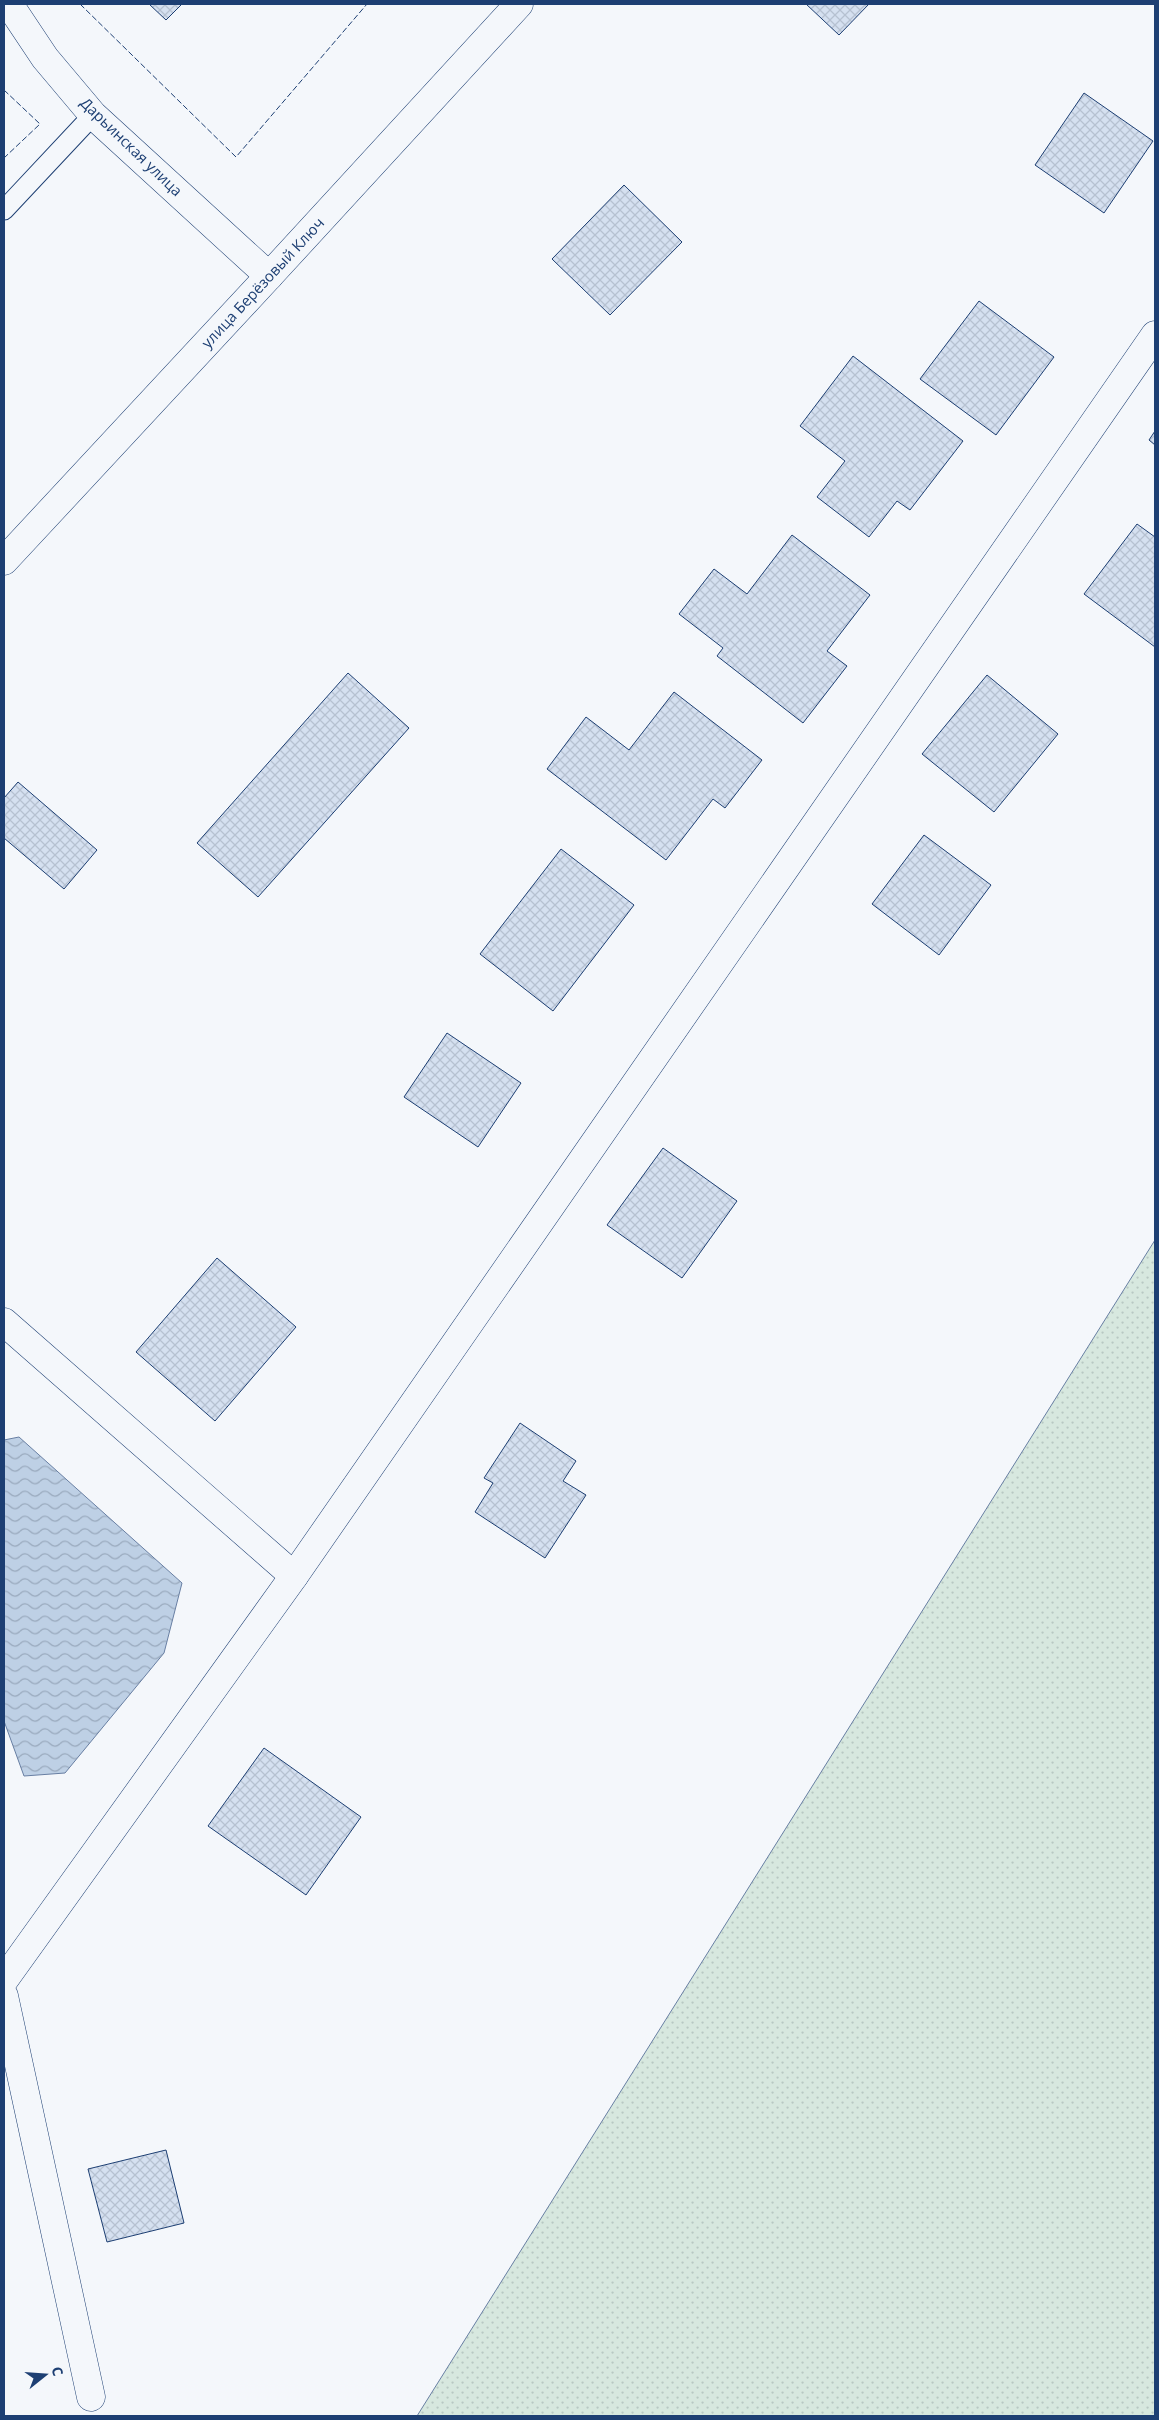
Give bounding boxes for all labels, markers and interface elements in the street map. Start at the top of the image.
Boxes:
street label: Дарьинская улица [76,92,187,200]
street label: улица Берёзовый Ключ [196,213,328,352]
north arrow [20,2350,70,2400]
text: С [48,2364,68,2378]

